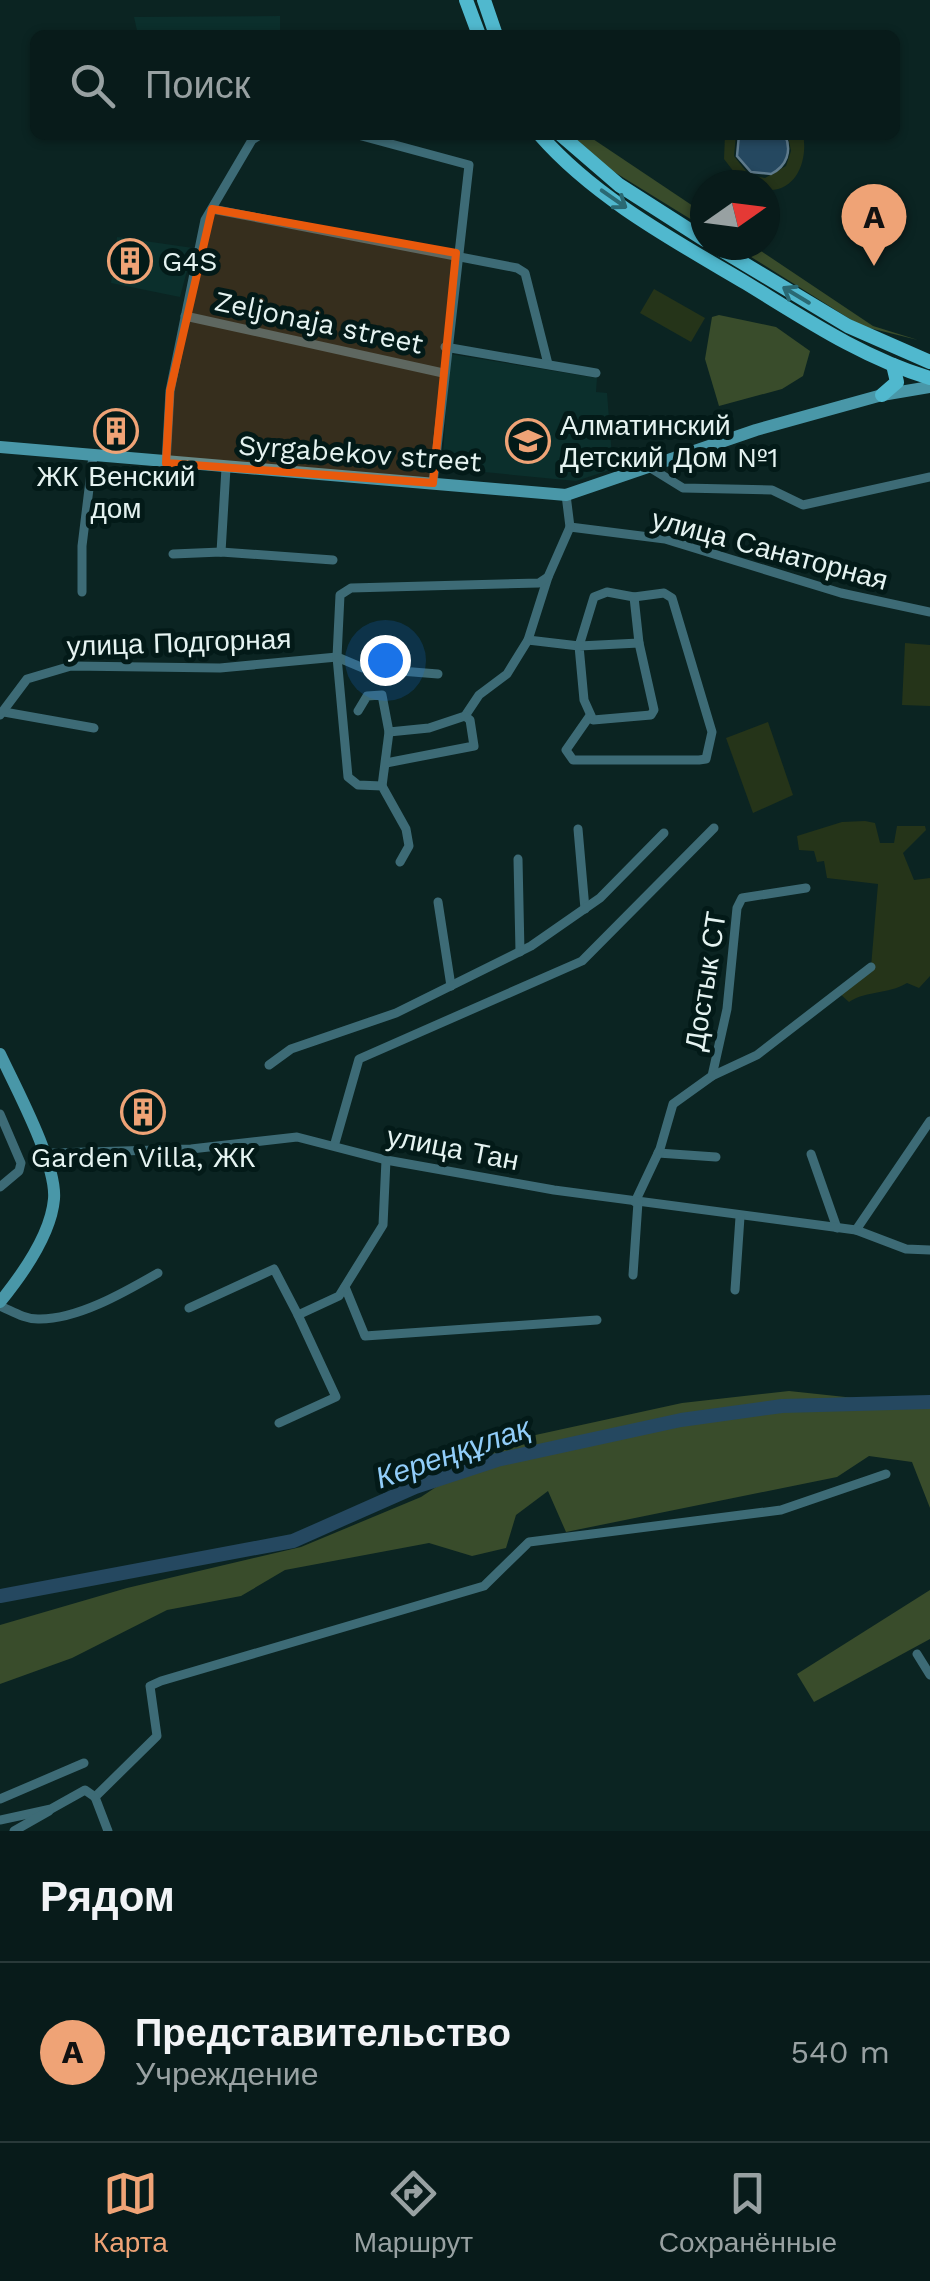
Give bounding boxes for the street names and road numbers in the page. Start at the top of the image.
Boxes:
street label: Zeljonaja street [212,284,426,361]
street label: Syrgabekov street [237,429,483,478]
street label: улица Санаторная [648,502,891,597]
street label: улица Подгорная [66,622,292,663]
street label: Достык СТ [678,909,733,1053]
street label: улица Тан [384,1120,522,1177]

